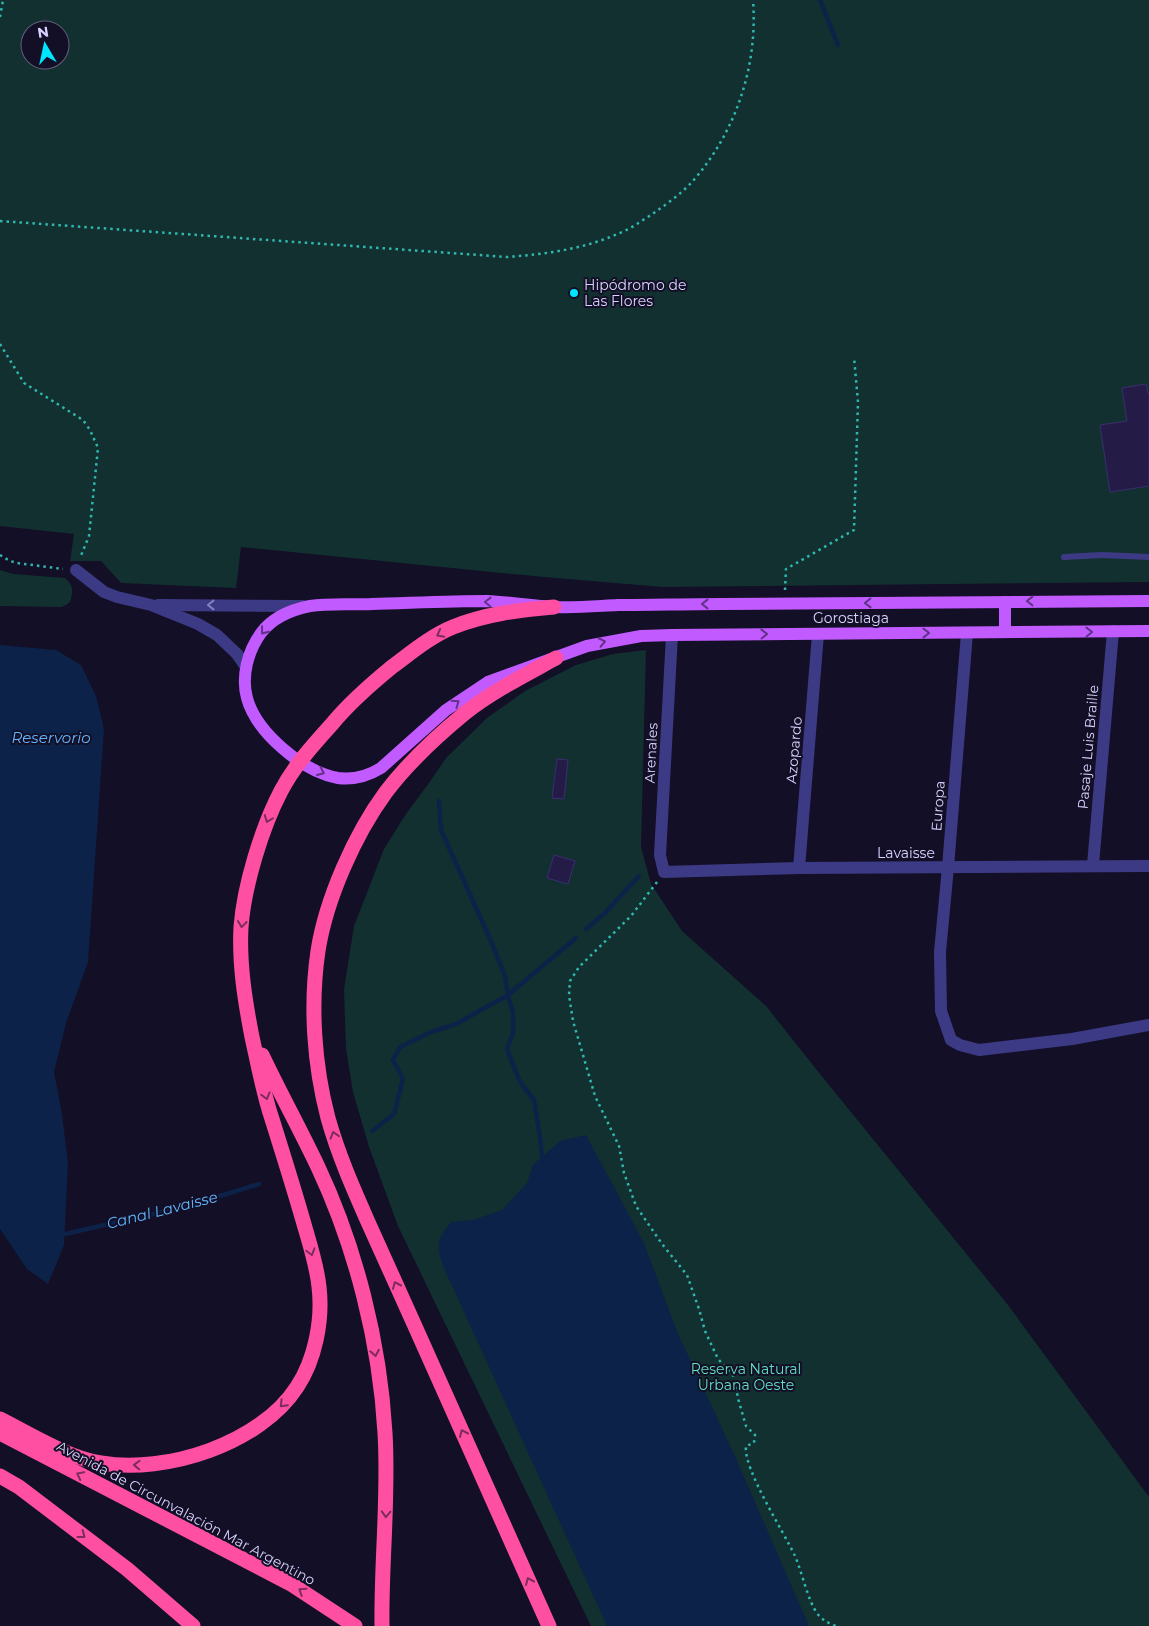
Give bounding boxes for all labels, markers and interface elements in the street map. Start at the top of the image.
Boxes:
north arrow [20,20,70,70]
text: N [36,22,50,42]
place label: Hipódromo de Las Flores [584,276,686,310]
marker: Hipódromo de Las Flores [568,287,580,299]
one-way arrow [1026,596,1034,606]
one-way arrow [484,597,492,607]
one-way arrow [864,598,872,608]
one-way arrow [701,599,709,609]
one-way arrow [207,600,214,610]
street label: Gorostiaga [813,609,889,627]
one-way arrow [261,625,269,634]
one-way arrow [1086,627,1093,637]
one-way arrow [436,628,445,638]
one-way arrow [923,628,931,638]
one-way arrow [760,629,768,639]
one-way arrow [597,638,606,648]
street label: Pasaje Luis Braille [1074,684,1102,810]
one-way arrow [450,700,460,709]
street label: Azopardo [782,715,806,784]
street label: Arenales [640,722,662,784]
water label: Reservorio [11,728,91,747]
one-way arrow [316,766,325,776]
street label: Europa [927,780,949,832]
one-way arrow [264,815,274,823]
street label: Lavaisse [877,844,935,862]
one-way arrow [237,920,248,928]
one-way arrow [260,1091,270,1099]
one-way arrow [329,1131,339,1140]
water label: Canal Lavaisse [105,1187,219,1233]
one-way arrow [306,1247,316,1255]
one-way arrow [392,1281,403,1290]
one-way arrow [370,1348,380,1357]
park label: Reserva Natural Urbana Oeste [691,1360,801,1394]
one-way arrow [280,1398,289,1407]
one-way arrow [458,1429,469,1438]
street label: Avenida de Circunvalación Mar Argentino [54,1437,319,1589]
one-way arrow [133,1460,141,1471]
one-way arrow [76,1471,85,1481]
one-way arrow [381,1511,391,1519]
one-way arrow [76,1529,86,1538]
one-way arrow [526,1578,536,1587]
one-way arrow [298,1587,307,1597]

